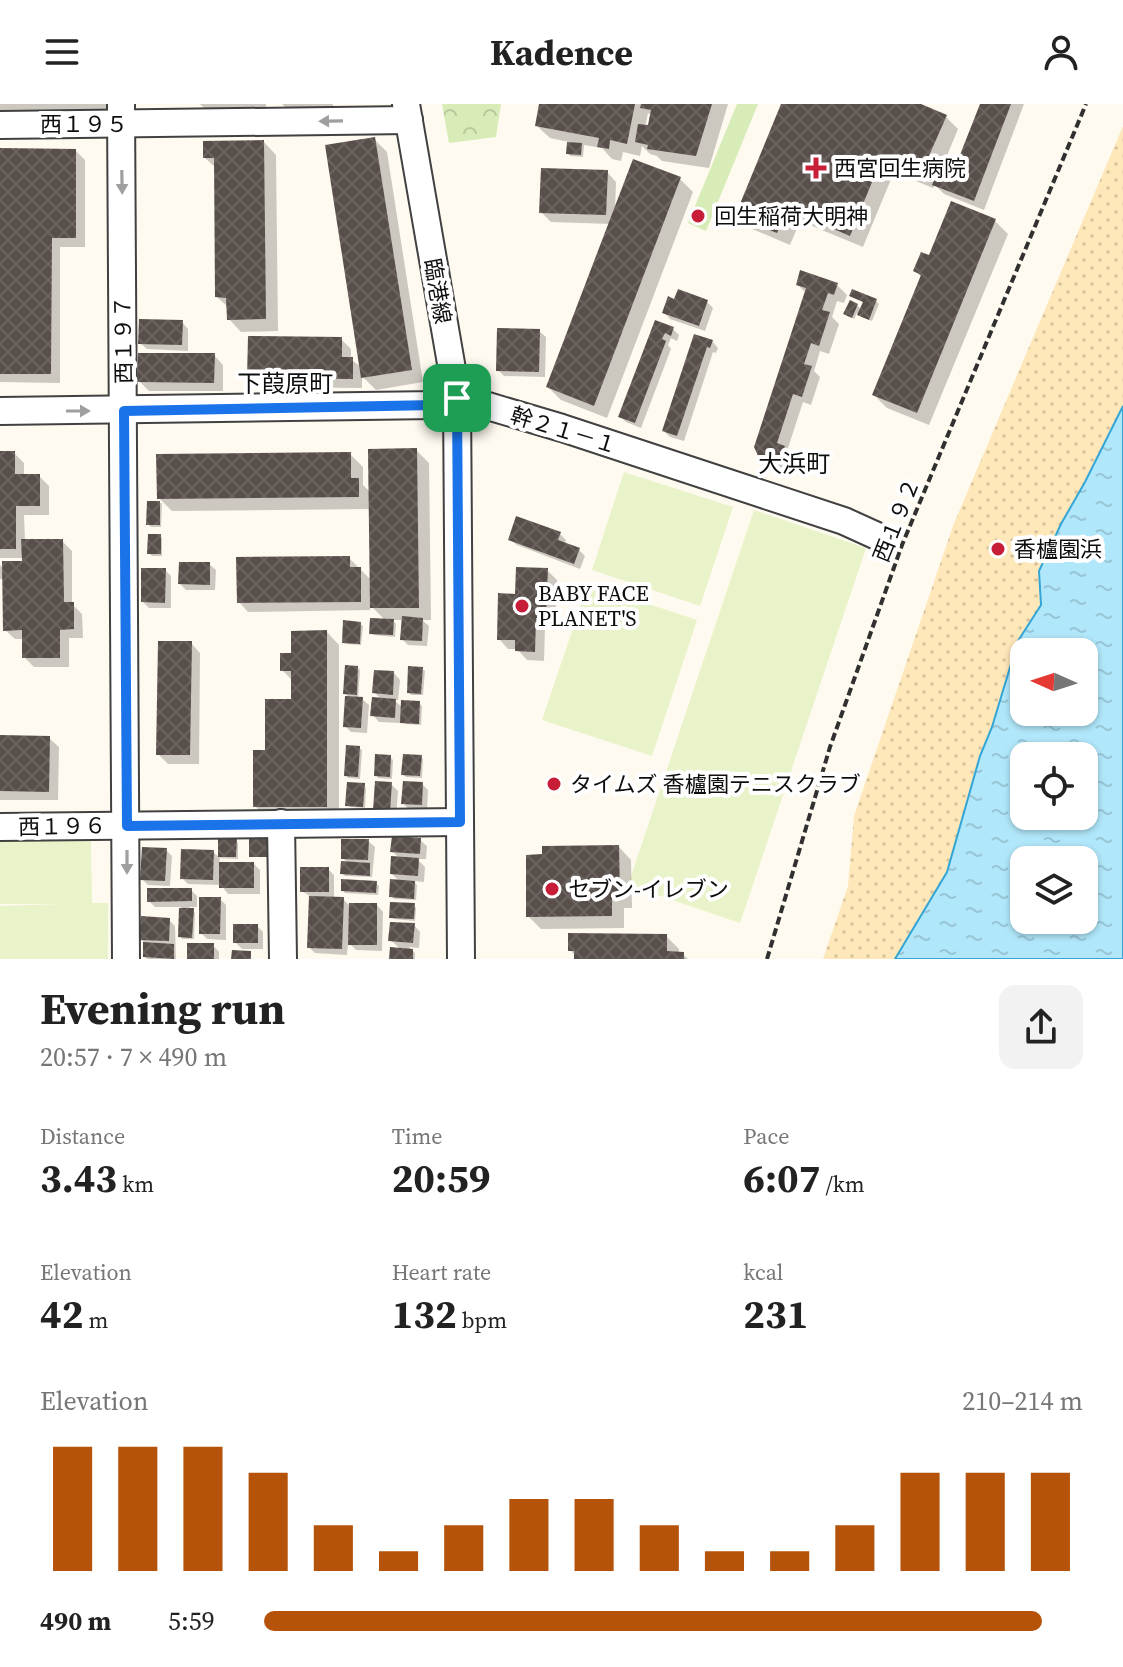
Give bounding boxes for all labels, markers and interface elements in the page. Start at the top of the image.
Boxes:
text: Kadence [490,28,633,77]
icon: menu [40,30,84,74]
icon: person [1039,30,1083,74]
street label: 西１９５ [40,109,128,139]
one-way arrow [318,115,343,128]
place label: 西宮回生病院 [834,153,966,183]
marker: 西宮回生病院 [805,157,827,179]
one-way arrow [116,170,128,195]
place label: 回生稲荷大明神 [714,201,868,231]
marker: 回生稲荷大明神 [689,207,707,225]
street label: 臨港線 [417,256,459,326]
street label: 西１９７ [107,296,139,384]
pin [423,364,491,432]
district label: 下葭原町 [237,367,333,400]
icon: arrive [435,376,479,420]
street label: 幹２１－１ [507,400,621,460]
one-way arrow [66,405,91,417]
district label: 大浜町 [758,447,830,480]
street label: 西１９２ [866,474,926,566]
place label: 香櫨園浜 [1014,534,1102,564]
marker: 香櫨園浜 [989,540,1007,558]
place label: BABY FACE PLANET'S [538,578,649,633]
marker: BABY FACE PLANET'S [513,597,531,615]
north arrow [1010,638,1098,726]
map controls [1010,638,1098,934]
button: locate [1010,742,1098,830]
place label: タイムズ 香櫨園テニスクラブ [570,769,861,799]
marker: タイムズ 香櫨園テニスクラブ [545,775,563,793]
street label: 西１９６ [18,810,106,842]
button: layers [1010,846,1098,934]
one-way arrow [121,850,133,875]
place label: セブン-イレブン [568,874,729,904]
marker: セブン-イレブン [543,880,561,898]
text: Evening run [40,978,285,1039]
button: share [999,985,1083,1069]
text: 20:57 · 7 × 490 m [40,1039,227,1075]
text: Distance [40,1121,125,1151]
text: Time [392,1121,443,1151]
text: Pace [743,1121,789,1151]
text: 3.43 [40,1151,117,1205]
text: 20:59 [392,1151,490,1205]
text: 6:07 [743,1151,820,1205]
text: km [117,1169,154,1199]
text: /km [820,1169,865,1199]
text: Elevation [40,1257,132,1287]
text: Heart rate [392,1257,491,1287]
text: kcal [743,1257,783,1287]
text: 42 [40,1287,83,1341]
text: 132 [392,1287,457,1341]
text: 231 [743,1287,808,1341]
text: m [83,1305,108,1335]
text: bpm [457,1305,507,1335]
text: Elevation [40,1383,149,1419]
text: 210–214 m [962,1383,1083,1419]
text: 490 m [40,1603,111,1639]
text: 5:59 [168,1603,215,1639]

